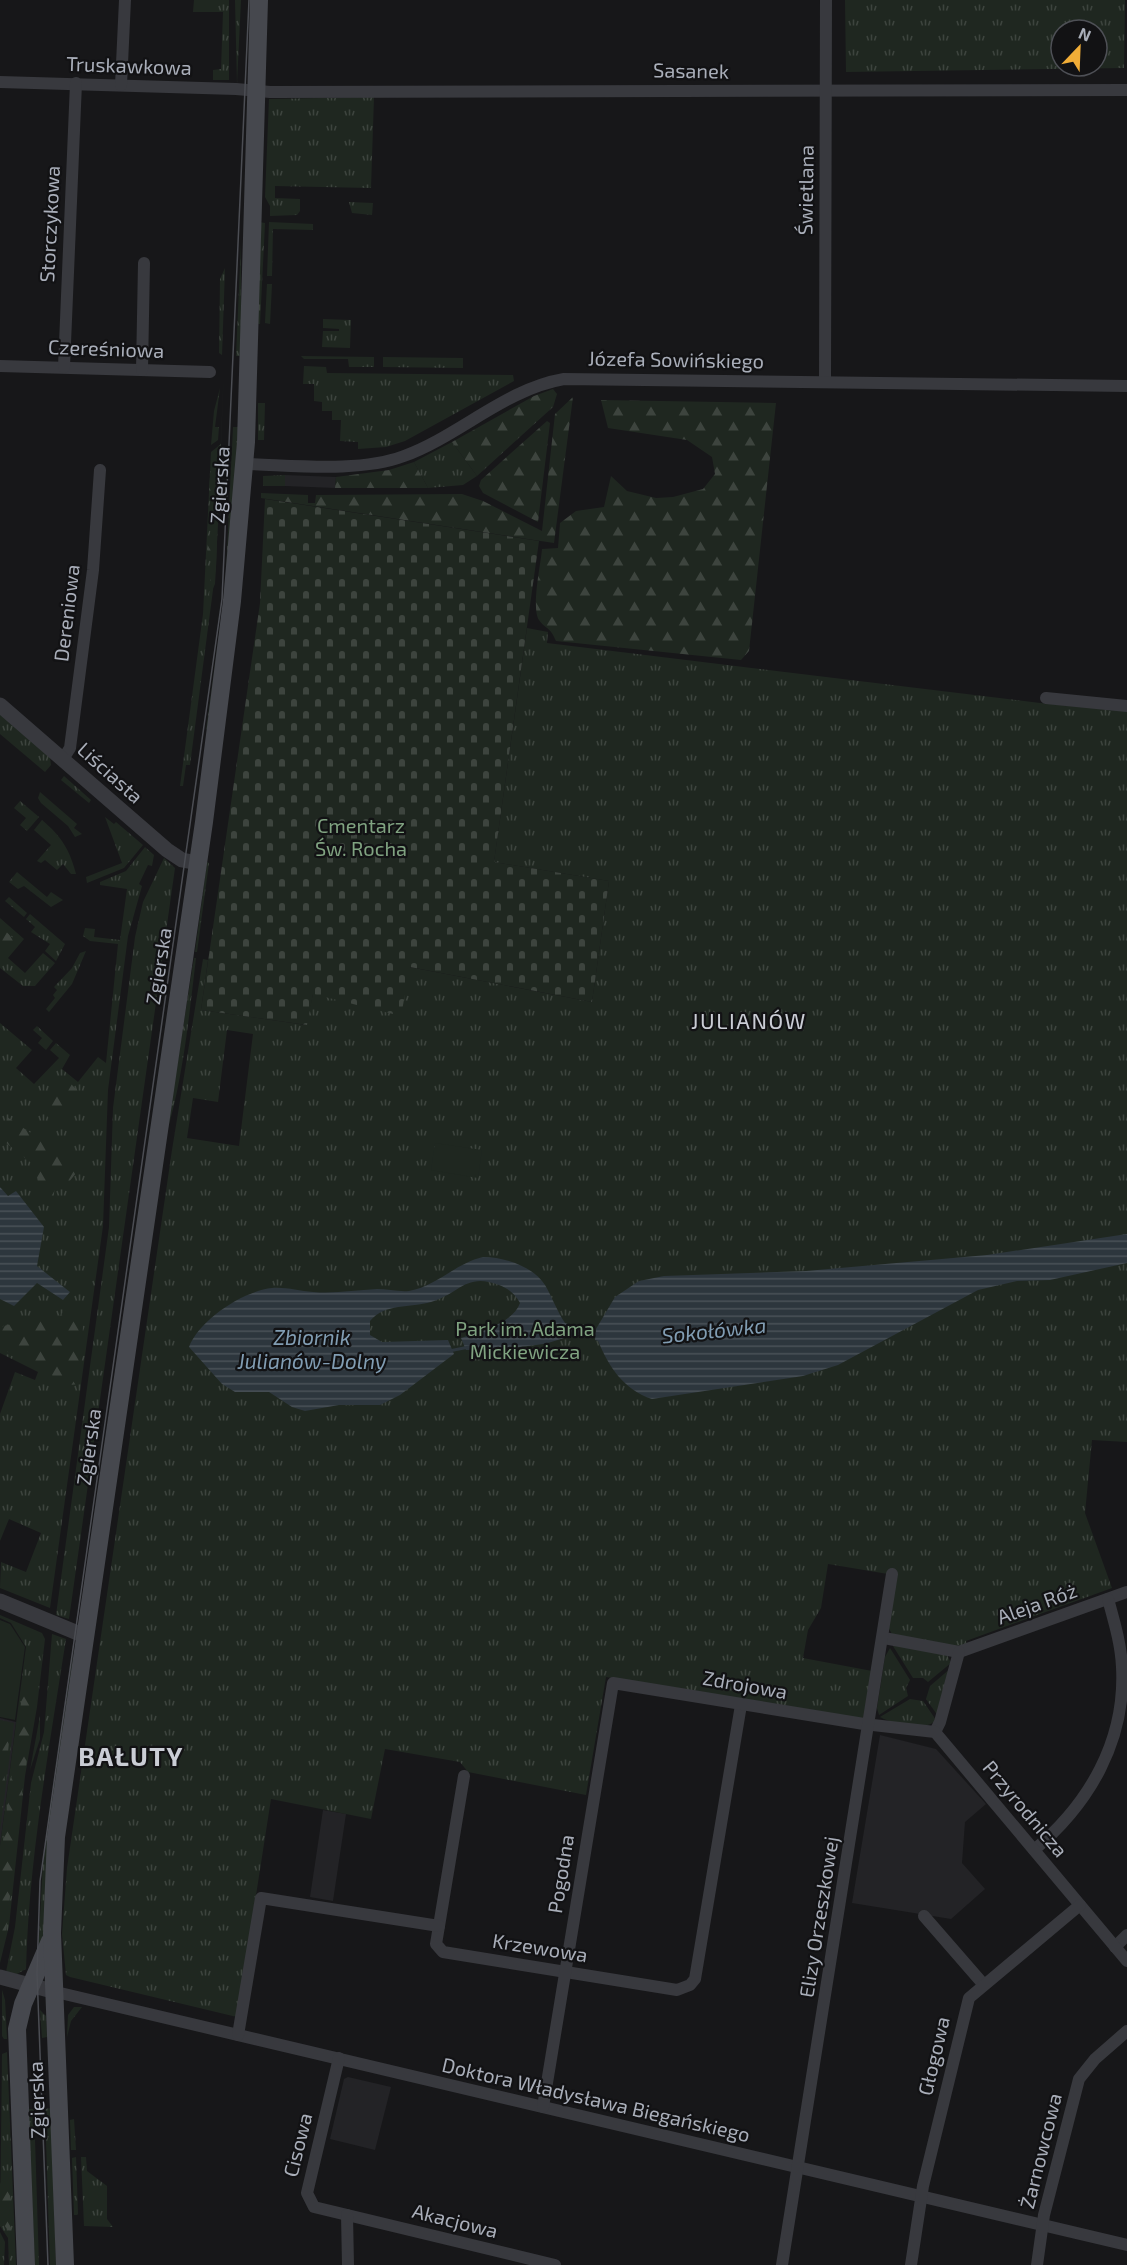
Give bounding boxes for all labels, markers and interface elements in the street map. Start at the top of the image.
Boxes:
north arrow [1049,18,1109,78]
text: N [1076,23,1094,45]
street label: Truskawkowa [66,51,192,79]
street label: Sasanek [653,57,729,83]
street label: Świetlana [792,145,818,235]
street label: Storczykowa [34,165,64,283]
street label: Czereśniowa [48,334,165,362]
street label: Józefa Sowińskiego [588,345,764,373]
street label: Zgierska [204,445,234,524]
street label: Dereniowa [48,563,84,663]
street label: Liściasta [73,737,148,808]
park label: Cmentarz Św. Rocha [315,813,407,860]
street label: Zgierska [140,926,176,1006]
district label: JULIANÓW [691,1007,807,1033]
water label: Sokołówka [660,1312,767,1347]
park label: Park im. Adama Mickiewicza [455,1316,595,1363]
water label: Zbiornik Julianów-Dolny [237,1324,386,1374]
street label: Zgierska [71,1407,105,1487]
street label: Aleja Róż [993,1578,1080,1629]
street label: Zdrojowa [701,1665,789,1703]
district label: BAŁUTY [78,1740,184,1771]
street label: Przyrodnicza [978,1755,1073,1862]
street label: Pogodna [542,1833,578,1915]
street label: Elizy Orzeszkowej [793,1835,843,1999]
street label: Krzewowa [491,1928,589,1966]
street label: Głogowa [912,2014,954,2098]
street label: Doktora Władysława Biegańskiego [440,2052,753,2146]
street label: Zgierska [23,2061,49,2139]
street label: Żarnowcowa [1014,2091,1066,2211]
street label: Cisowa [277,2110,317,2179]
street label: Akacjowa [410,2198,500,2242]

